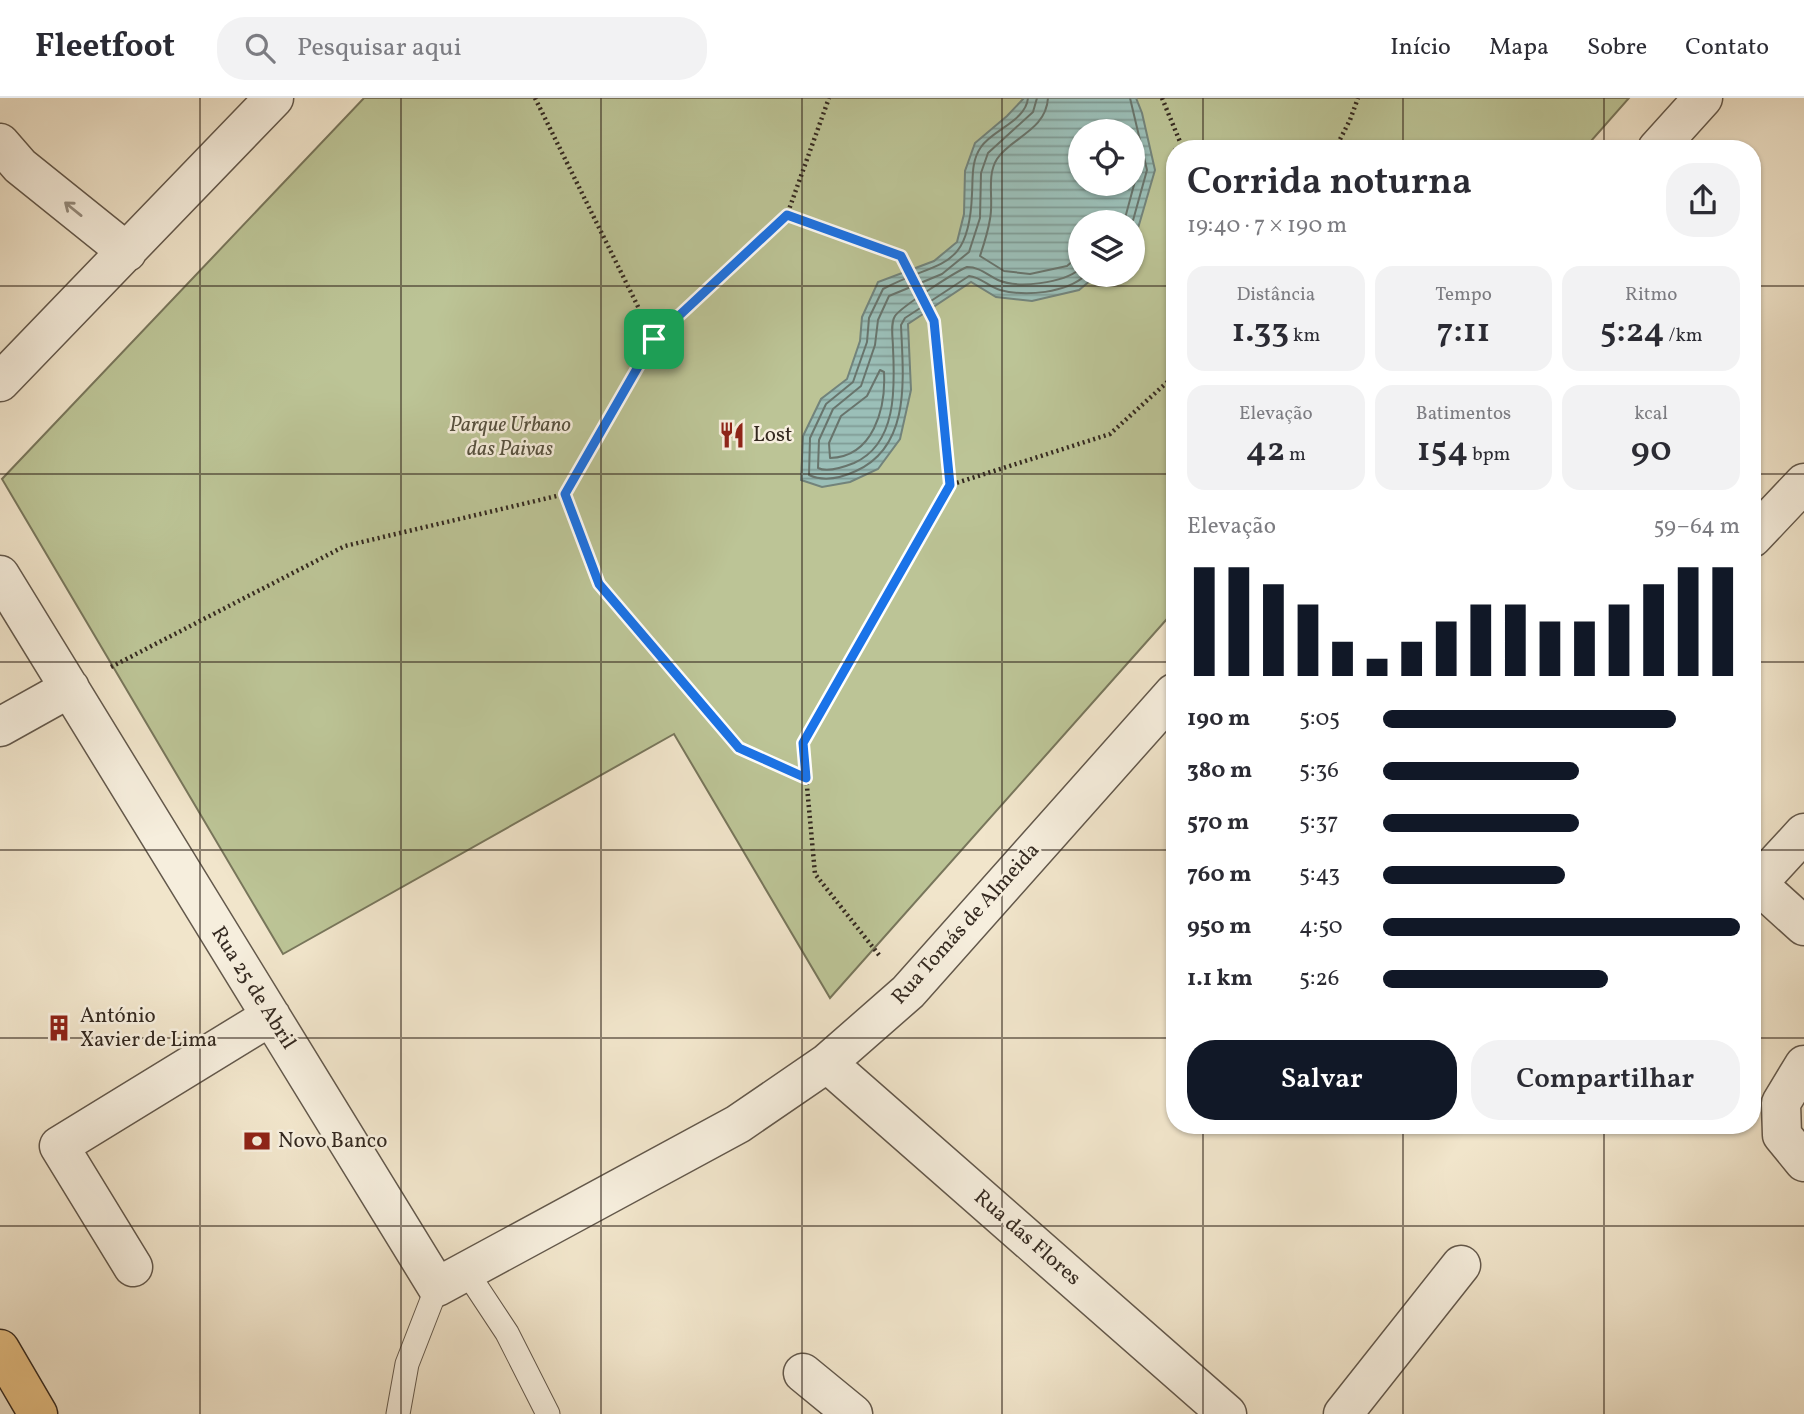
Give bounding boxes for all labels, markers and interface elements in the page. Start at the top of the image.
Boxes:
search box [217,17,707,80]
text: Fleetfoot [35,25,175,71]
icon: search [241,29,279,67]
text: Pesquisar aqui [297,30,461,66]
text: Início [1390,31,1451,65]
text: Mapa [1489,31,1549,65]
text: Sobre [1587,31,1647,65]
text: Contato [1685,31,1769,65]
map controls [1068,119,1145,287]
button: locate [1068,119,1145,196]
text: Corrida noturna [1187,157,1472,210]
button: share [1666,163,1740,237]
one-way arrow [65,202,83,217]
button: layers [1068,210,1145,287]
text: 19:40 · 7 × 190 m [1187,210,1347,242]
text: Distância [1236,282,1315,308]
text: Tempo [1435,282,1492,308]
text: Ritmo [1625,282,1677,308]
text: 1.33 [1231,308,1289,356]
text: 7:11 [1437,308,1490,356]
text: 5:24 [1600,308,1665,356]
pin [624,309,684,369]
icon: arrive [635,320,673,358]
text: km [1289,323,1320,349]
text: /km [1665,323,1703,349]
text: Elevação [1239,401,1313,427]
text: Batimentos [1416,401,1511,427]
text: kcal [1634,401,1668,427]
park label: Parque Urbano das Paivas [449,411,571,464]
restaurant icon: Lost [717,420,747,450]
place label: Lost [753,421,792,450]
text: 42 [1246,427,1285,475]
text: 154 [1417,427,1468,475]
text: 90 [1631,427,1672,475]
text: m [1285,442,1306,468]
text: bpm [1468,442,1510,468]
text: Elevação [1187,511,1276,543]
text: 59–64 m [1653,511,1740,543]
text: 190 m [1187,703,1250,735]
text: 5:05 [1299,703,1340,735]
text: 380 m [1187,755,1252,787]
text: 5:36 [1299,755,1339,787]
text: 570 m [1187,807,1249,839]
text: 5:37 [1299,807,1338,839]
street label: Rua Tomás de Almeida [885,837,1047,1011]
text: 760 m [1187,859,1251,891]
text: 5:43 [1299,859,1340,891]
text: 950 m [1187,911,1251,943]
text: 4:50 [1299,911,1343,943]
street label: Rua 25 de Abril [204,921,302,1055]
text: 1.1 km [1187,963,1253,995]
text: 5:26 [1299,963,1339,995]
place label: António Xavier de Lima [80,1002,217,1055]
building icon: António Xavier de Lima [44,1013,74,1043]
button: Salvar [1187,1040,1457,1120]
button: Compartilhar [1471,1040,1740,1120]
bank icon: Novo Banco [242,1126,272,1156]
place label: Novo Banco [278,1127,387,1156]
street label: Rua das Flores [967,1183,1087,1293]

